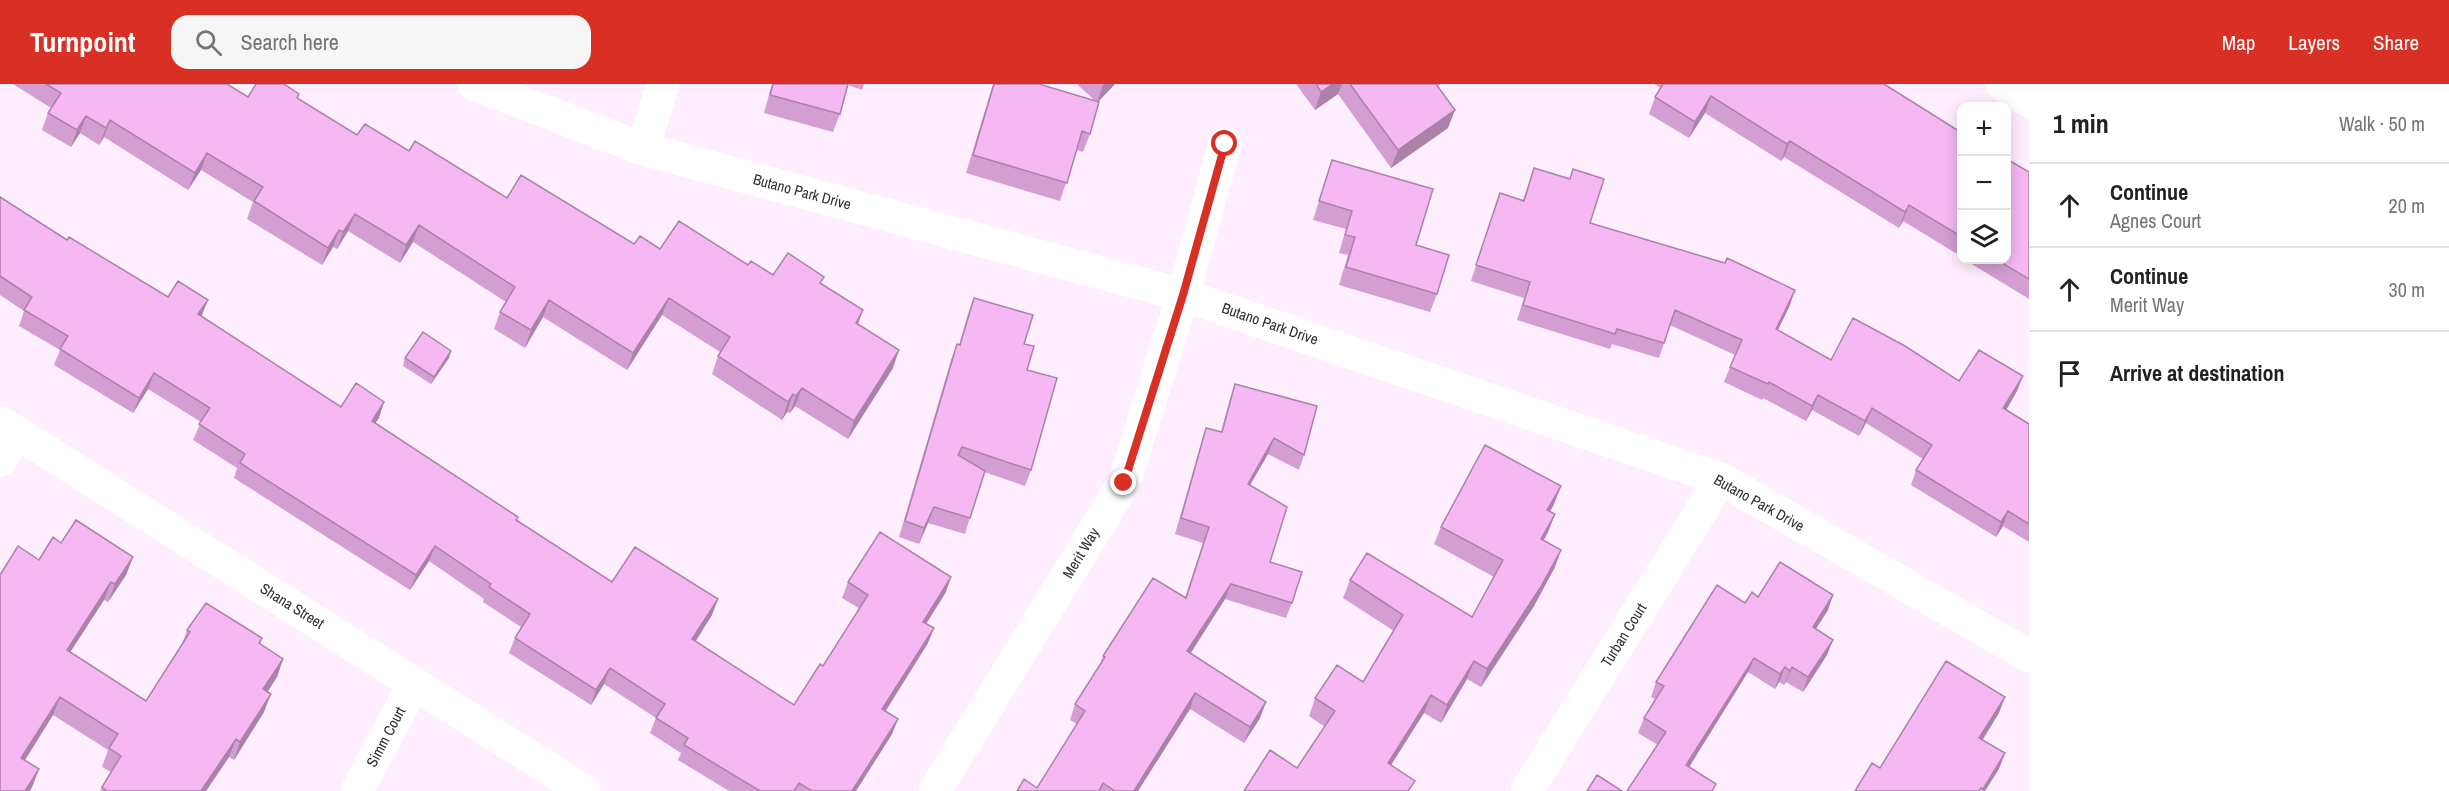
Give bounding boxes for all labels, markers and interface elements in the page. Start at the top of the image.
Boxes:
search box [171,15,591,69]
text: Turnpoint [30,23,135,61]
icon: search [192,26,225,59]
text: Search here [240,27,339,57]
text: Map [2222,28,2255,57]
text: Layers [2288,28,2340,57]
text: Share [2373,28,2419,57]
map controls [1957,102,2011,264]
button: + [1957,102,2011,156]
text: 1 min [2053,106,2109,141]
text: Walk · 50 m [2339,110,2425,137]
route start [1211,130,1237,156]
button: − [1957,156,2011,210]
street label: Butano Park Drive [751,168,854,215]
text: Continue [2110,177,2188,207]
icon: ahead [2053,189,2086,222]
text: 20 m [2389,192,2425,219]
text: Agnes Court [2110,207,2201,234]
button: layers [1957,210,2011,264]
text: Continue [2110,261,2188,291]
icon: ahead [2053,273,2086,306]
text: 30 m [2389,276,2425,303]
text: Merit Way [2110,291,2184,318]
street label: Butano Park Drive [1219,297,1321,350]
icon: arrive [2053,357,2086,390]
text: Arrive at destination [2110,358,2284,388]
route end [1110,469,1136,495]
street label: Butano Park Drive [1710,469,1808,536]
street label: Merit Way [1057,523,1104,582]
street label: Shana Street [256,578,329,634]
street label: Turban Court [1596,598,1652,671]
street label: Simm Court [361,702,410,771]

